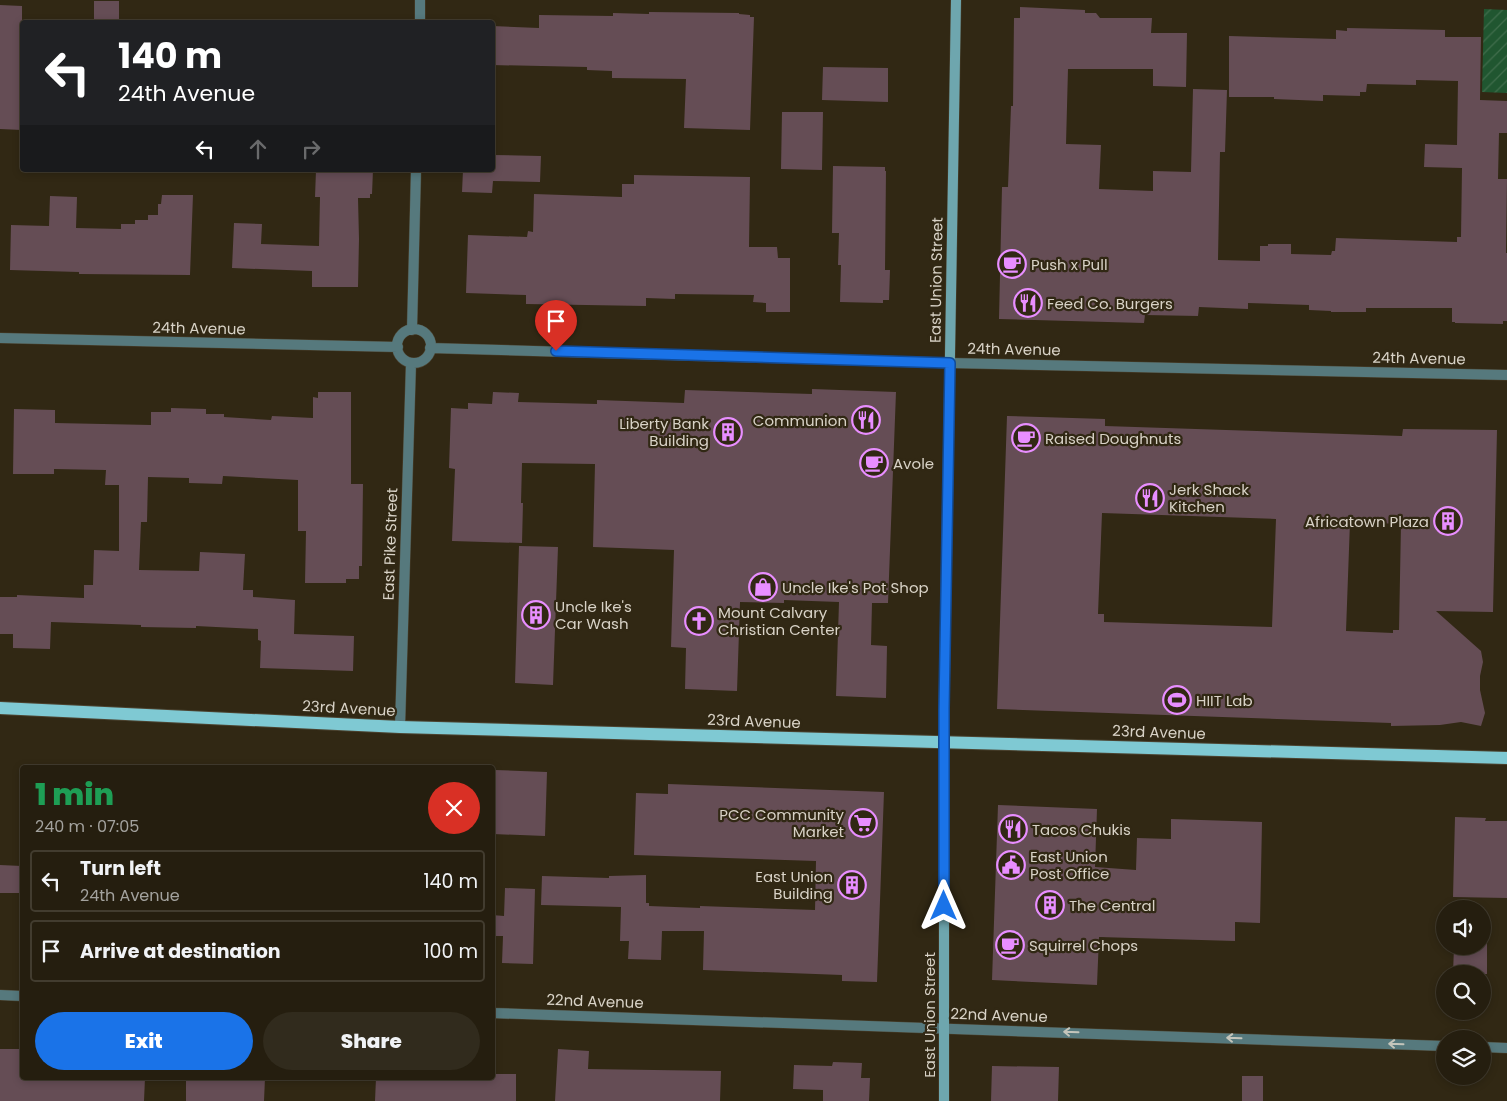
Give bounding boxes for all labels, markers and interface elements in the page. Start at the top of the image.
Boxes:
text: 140 m [118,31,222,80]
icon: left [35,40,100,105]
text: 24th Avenue [118,78,255,109]
icon: left [191,135,219,163]
icon: ahead [244,135,272,163]
icon: right [297,135,325,163]
street label: East Union Street [924,217,948,343]
cafe icon: Push x Pull [997,249,1027,279]
place label: Push x Pull [1031,254,1108,275]
restaurant icon: Feed Co. Burgers [1013,288,1043,318]
place label: Feed Co. Burgers [1047,293,1173,314]
pin [535,300,577,351]
icon: arrive [542,307,570,335]
street label: 24th Avenue [152,317,246,339]
street label: 24th Avenue [967,338,1061,360]
street label: 24th Avenue [1372,347,1466,369]
restaurant icon: Communion [851,405,881,435]
place label: Communion [753,410,847,431]
place label: Liberty Bank Building [619,413,709,451]
building icon: Liberty Bank Building [713,417,743,447]
cafe icon: Raised Doughnuts [1011,423,1041,453]
place label: Raised Doughnuts [1045,428,1181,449]
cafe icon: Avole [859,448,889,478]
place label: Avole [893,453,934,474]
place label: Jerk Shack Kitchen [1169,479,1249,517]
restaurant icon: Jerk Shack Kitchen [1135,483,1165,513]
street label: East Pike Street [378,487,402,601]
building icon: Africatown Plaza [1433,506,1463,536]
place label: Africatown Plaza [1305,511,1429,532]
shop icon: Uncle Ike's Pot Shop [748,572,778,602]
place label: Uncle Ike's Pot Shop [782,577,929,598]
place label: Uncle Ike's Car Wash [555,596,632,634]
building icon: Uncle Ike's Car Wash [521,600,551,630]
place label: Mount Calvary Christian Center [718,602,840,640]
church icon: Mount Calvary Christian Center [684,606,714,636]
sports icon: HIIT Lab [1162,685,1192,715]
place label: HIIT Lab [1196,690,1253,711]
street label: 23rd Avenue [302,695,396,721]
street label: 23rd Avenue [707,709,801,733]
street label: 23rd Avenue [1112,720,1206,744]
text: 1 min [35,773,114,816]
button: close [428,782,480,834]
place label: PCC Community Market [719,804,845,842]
supermarket icon: PCC Community Market [848,808,878,838]
restaurant icon: Tacos Chukis [998,814,1028,844]
text: 240 m · 07:05 [35,815,139,838]
place label: Tacos Chukis [1032,819,1131,840]
place label: East Union Post Office [1030,846,1109,884]
public building icon: East Union Post Office [996,850,1026,880]
text: Turn left [80,855,161,882]
place label: East Union Building [755,866,833,904]
icon: left [37,867,65,895]
text: 140 m [423,868,478,895]
building icon: East Union Building [837,870,867,900]
position arrow [917,879,969,931]
text: 24th Avenue [80,884,180,907]
building icon: The Central [1035,890,1065,920]
place label: The Central [1069,895,1155,916]
map controls [1436,900,1491,1085]
button: sound [1436,900,1491,955]
cafe icon: Squirrel Chops [995,930,1025,960]
place label: Squirrel Chops [1029,935,1138,956]
icon: arrive [37,937,65,965]
text: Arrive at destination [80,938,281,965]
text: 100 m [423,938,478,965]
street label: East Union Street [919,952,940,1078]
button: search [1436,965,1491,1020]
street label: 22nd Avenue [546,989,644,1013]
street label: 22nd Avenue [950,1003,1048,1027]
button: Exit [35,1012,253,1070]
button: Share [263,1012,480,1070]
one-way arrow [1064,1028,1080,1037]
button: layers [1436,1030,1491,1085]
one-way arrow [1226,1034,1242,1043]
one-way arrow [1389,1039,1405,1049]

